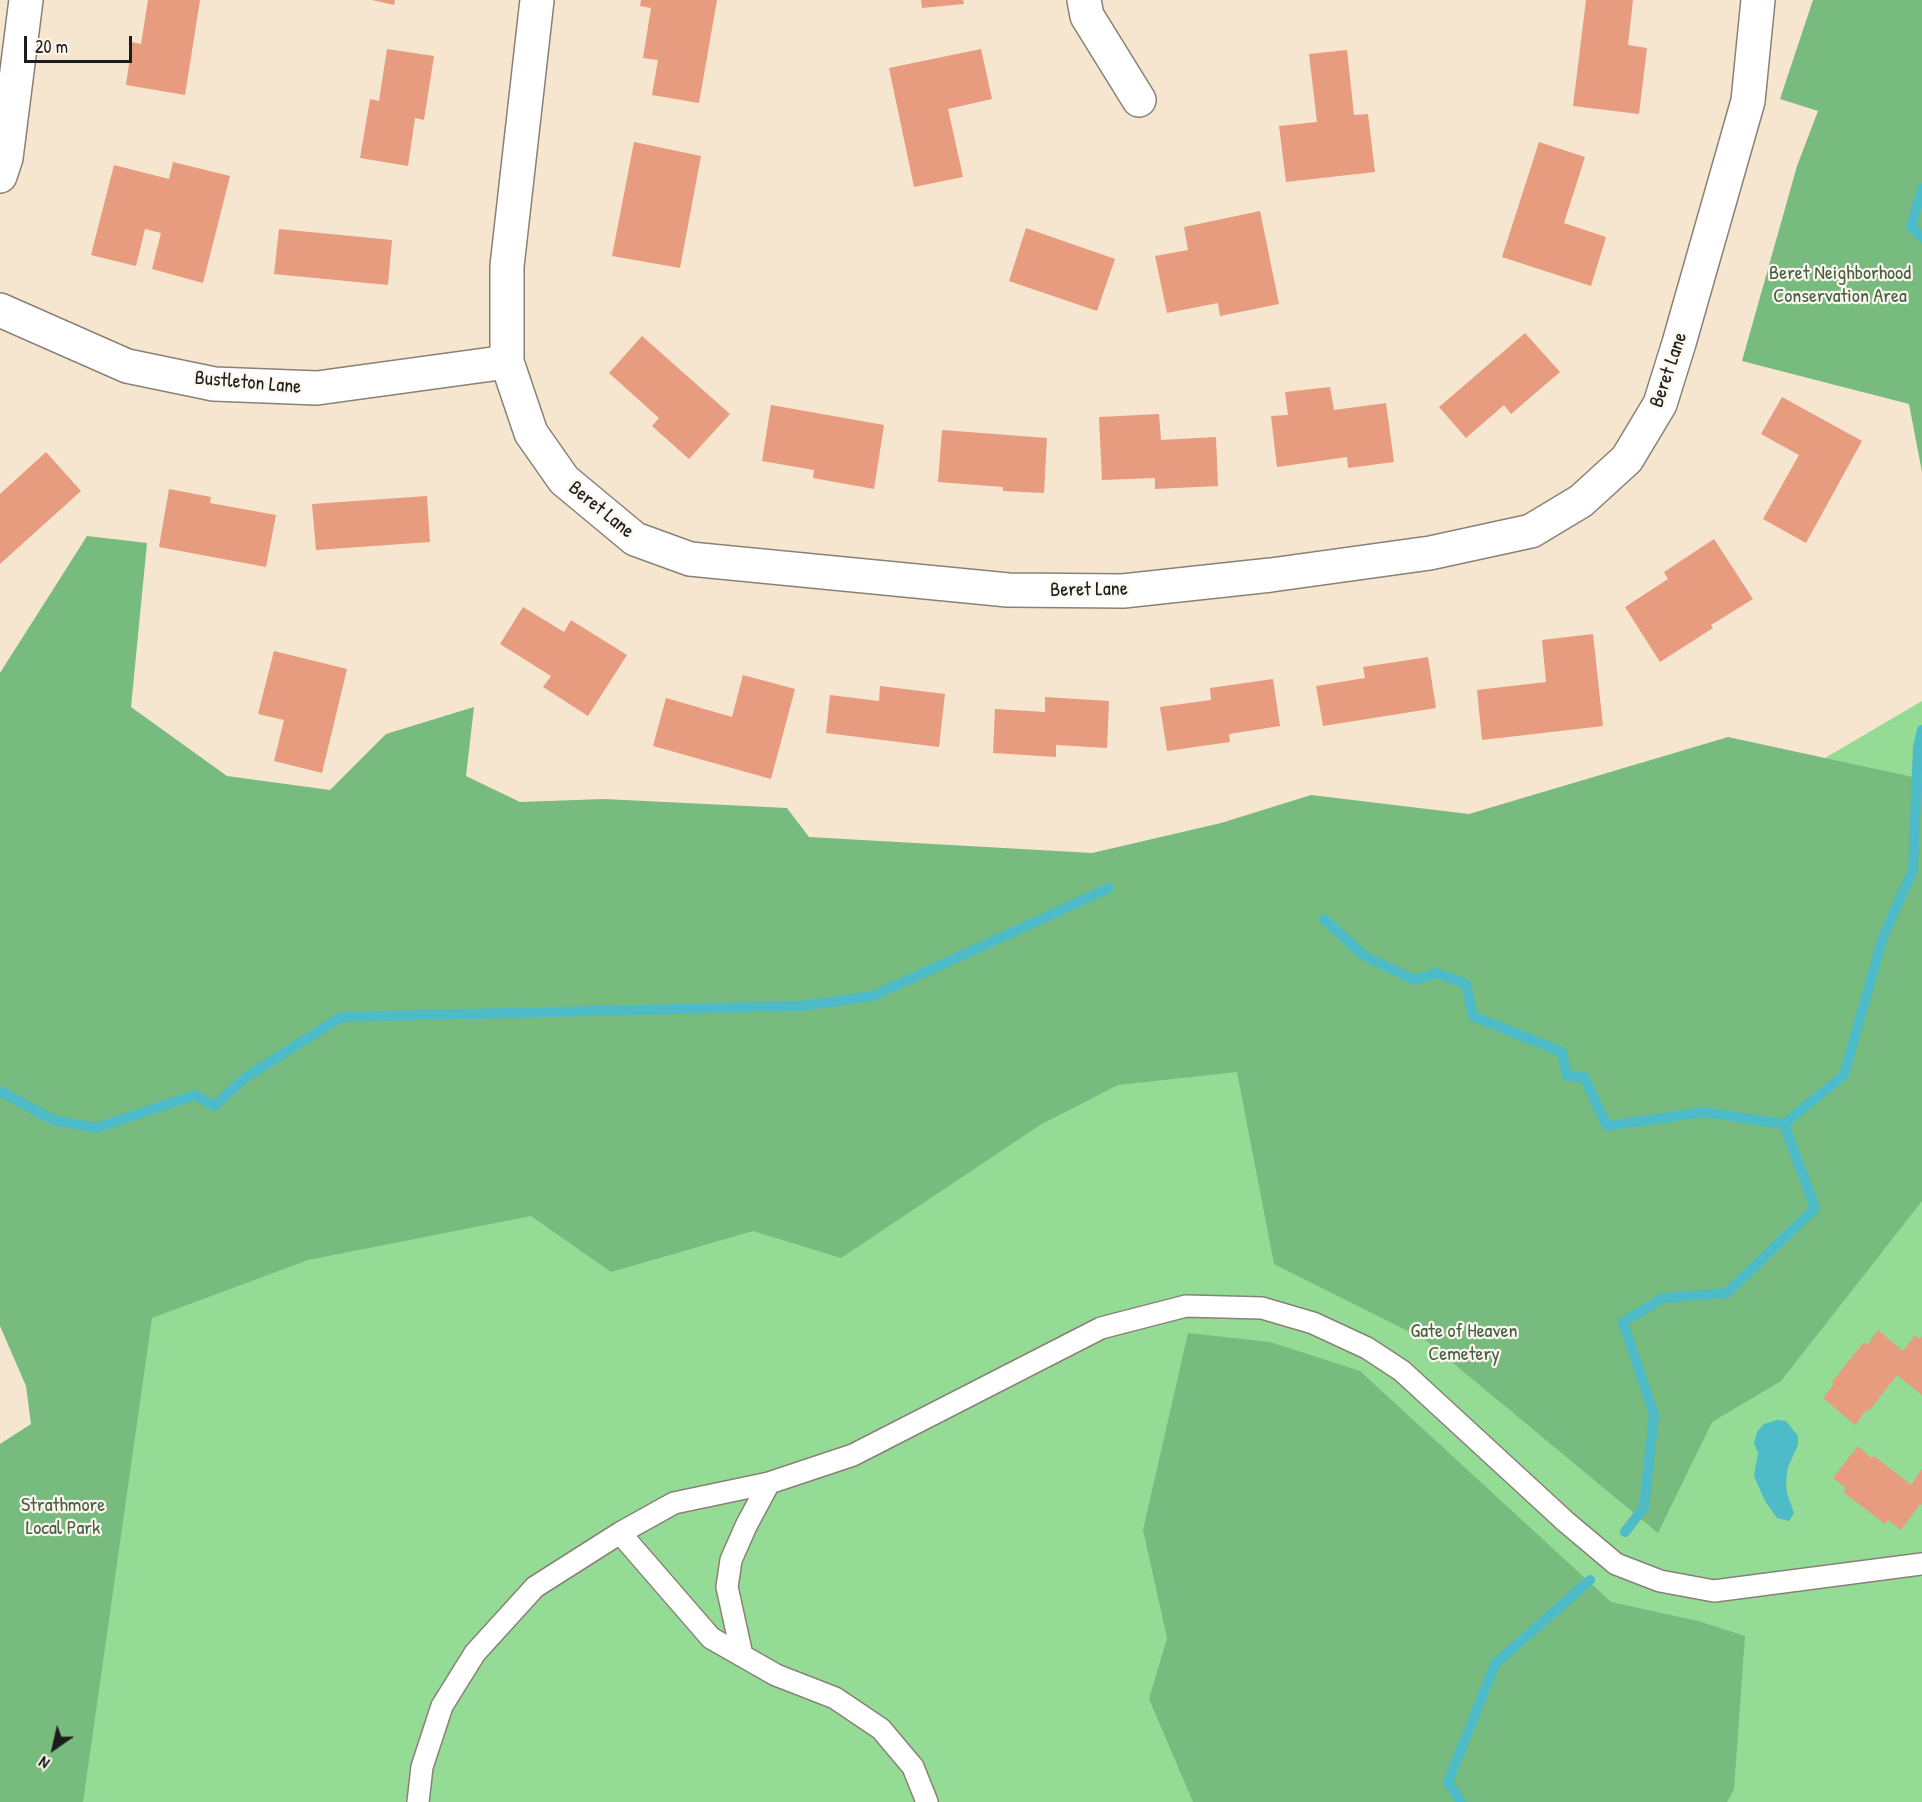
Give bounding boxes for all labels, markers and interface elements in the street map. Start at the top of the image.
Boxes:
scale bar [27,24,135,62]
text: 20 m [35,34,68,59]
park label: Beret Neighborhood Conservation Area [1769,262,1911,309]
street label: Beret Lane [1645,329,1693,411]
street label: Bustleton Lane [194,366,302,400]
street label: Beret Lane [563,476,639,544]
street label: Beret Lane [1050,577,1128,603]
park label: Gate of Heaven Cemetery [1411,1320,1517,1367]
park label: Strathmore Local Park [21,1494,105,1541]
north arrow [24,1718,84,1778]
text: N [34,1751,54,1774]

